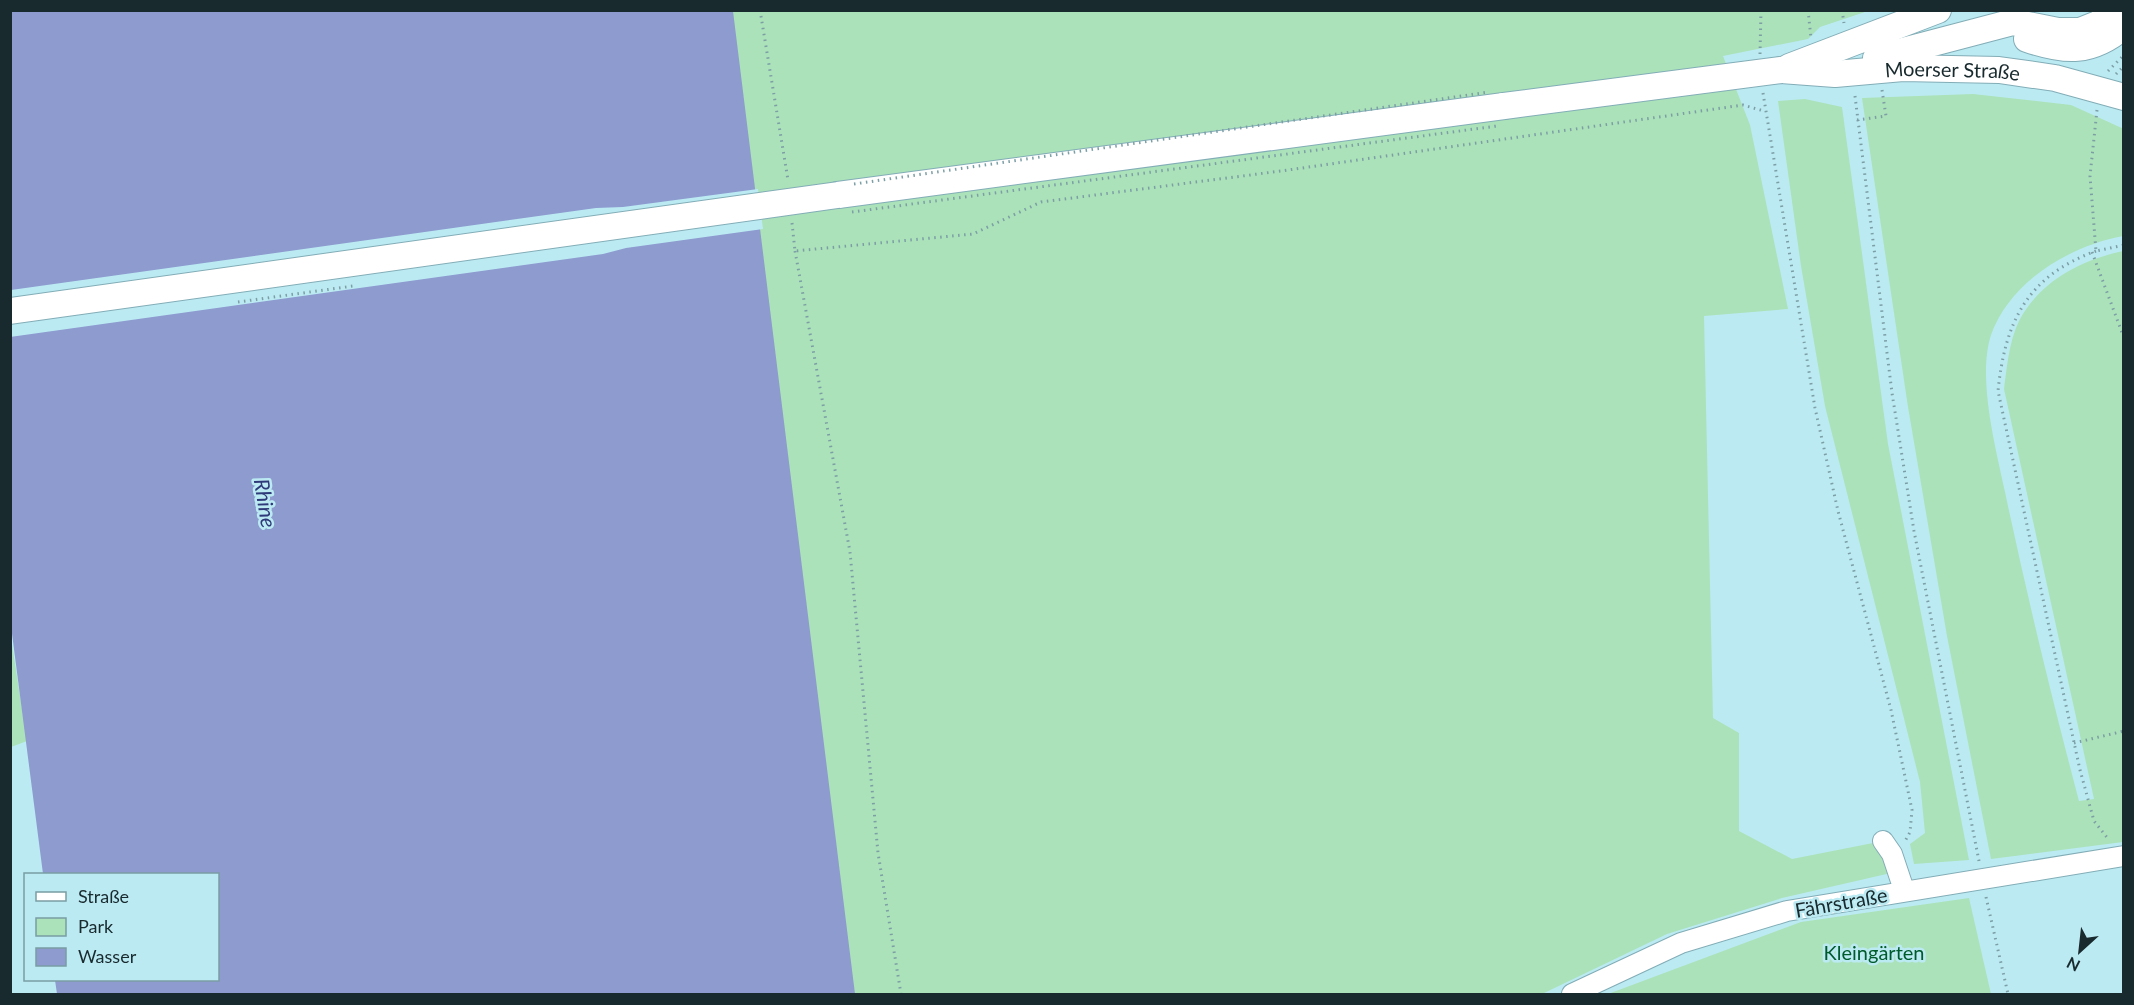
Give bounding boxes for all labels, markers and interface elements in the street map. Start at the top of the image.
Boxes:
street label: Moerser Straße [1884,56,2022,85]
water label: Rhine [250,477,282,529]
legend [24,873,219,981]
street label: Fährstraße [1793,882,1889,922]
text: Straße [78,885,129,907]
text: Park [78,915,114,937]
north arrow [2050,921,2110,981]
park label: Kleingärten [1824,940,1924,964]
text: Wasser [78,945,137,967]
text: N [2063,954,2083,976]

